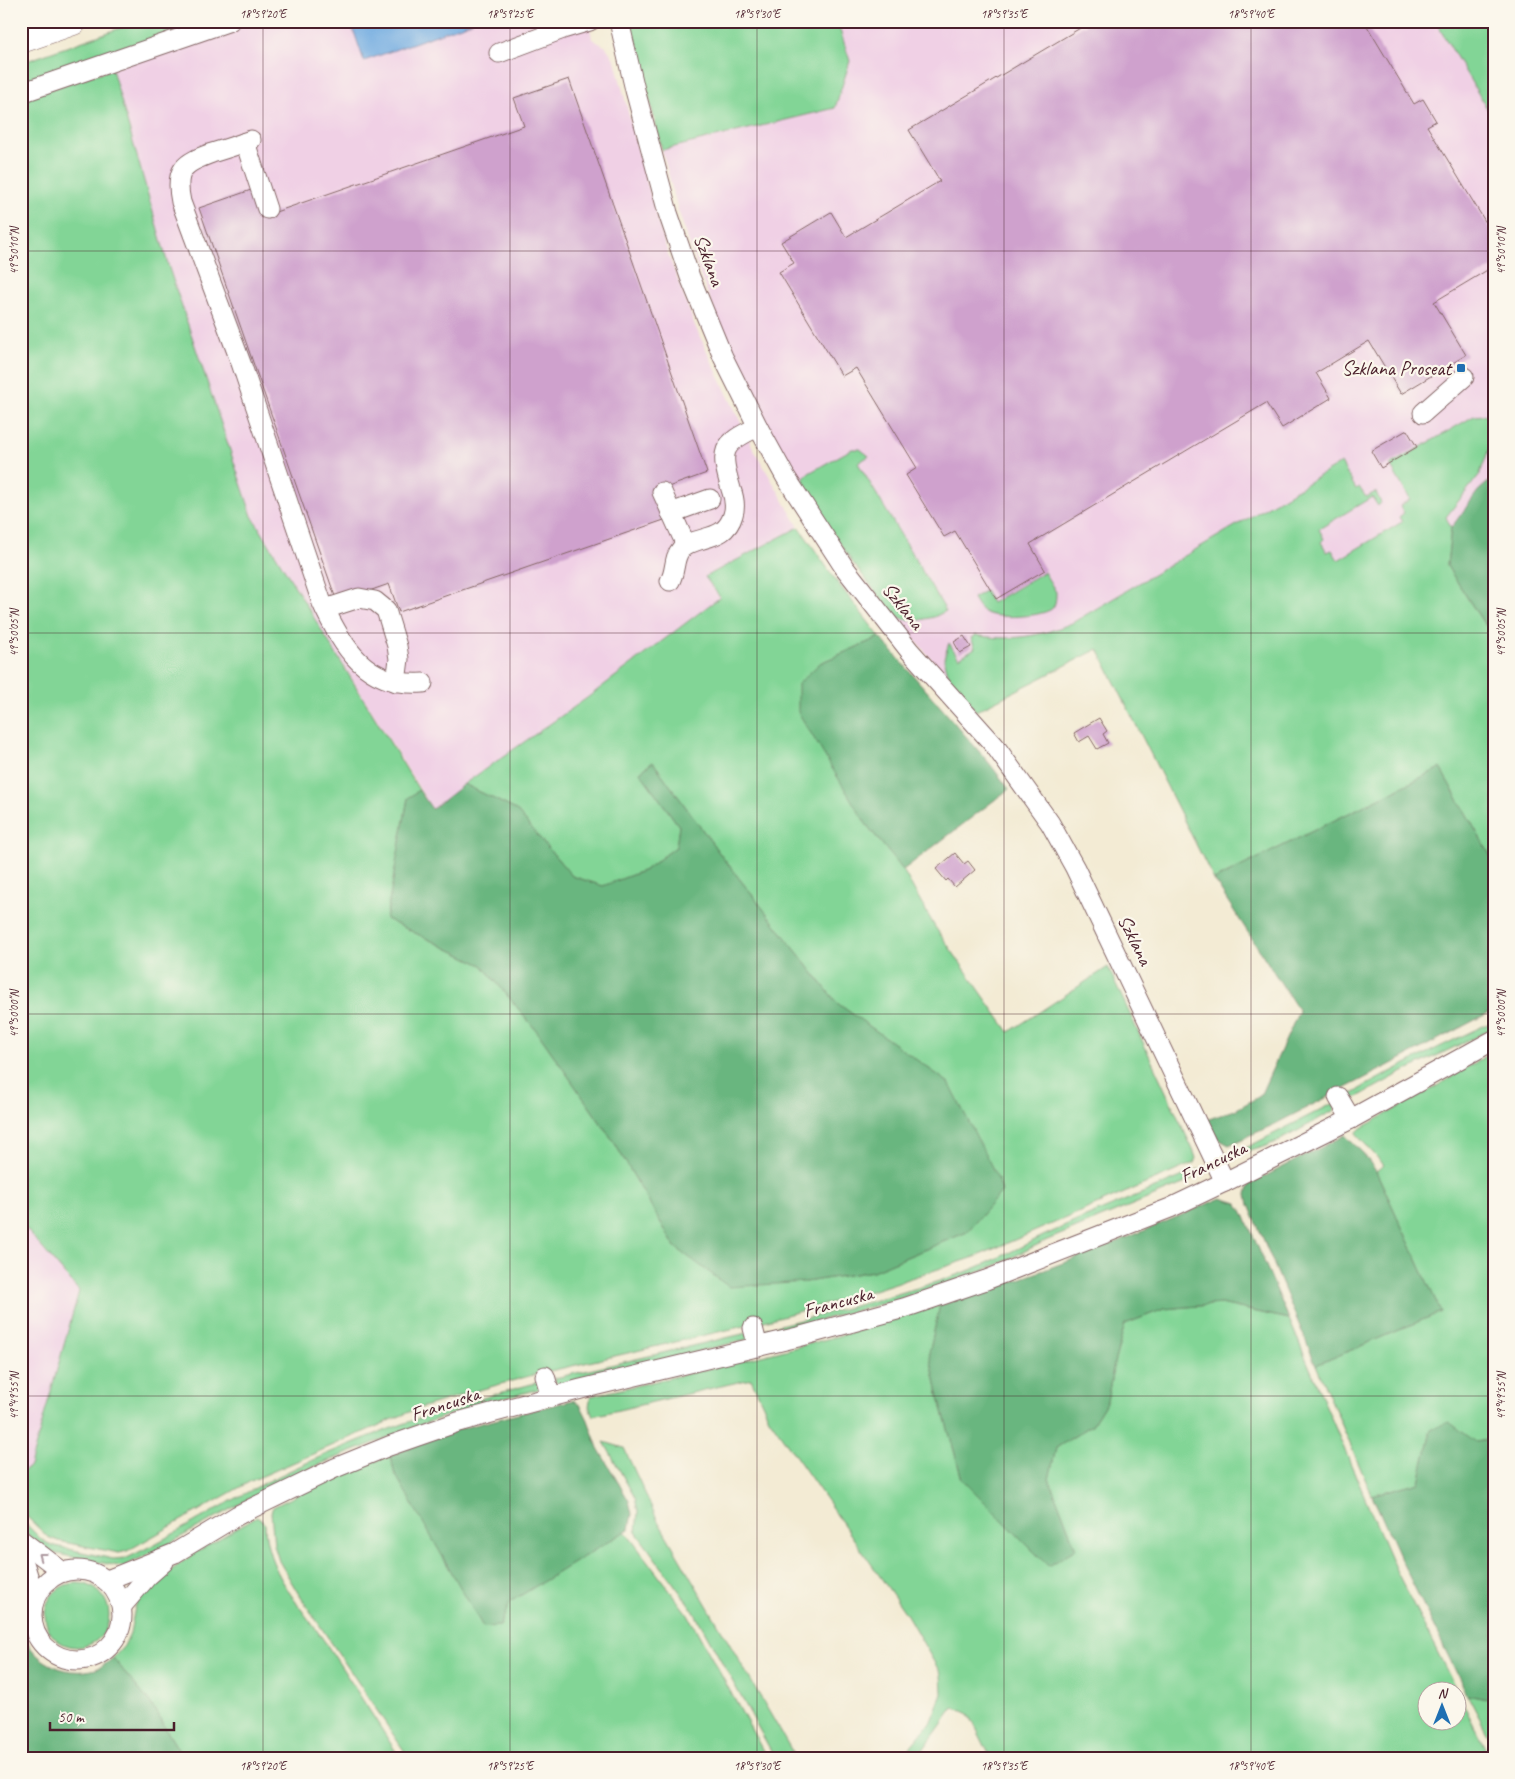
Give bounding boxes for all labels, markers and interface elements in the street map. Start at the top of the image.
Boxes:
text: 18°59'20"E [240,6,288,22]
text: 18°59'25"E [487,6,535,22]
text: 18°59'30"E [734,6,782,22]
text: 18°59'35"E [981,6,1029,22]
text: 18°59'40"E [1228,6,1276,22]
text: 49°50'10"N [6,226,22,275]
text: 49°50'10"N [1493,226,1509,275]
street label: Szklana [688,231,730,291]
place label: Szklana Proseat [1342,356,1453,381]
marker: Szklana Proseat [1455,362,1467,374]
street label: Szklana [877,577,930,636]
text: 49°50'05"N [6,608,22,657]
text: 49°50'05"N [1493,608,1509,657]
street label: Szklana [1112,911,1159,971]
text: 49°50'00"N [6,989,22,1038]
text: 49°50'00"N [1493,989,1509,1038]
street label: Francuska [1176,1134,1252,1189]
street label: Francuska [801,1280,877,1323]
text: 49°49'55"N [6,1371,22,1420]
text: 49°49'55"N [1493,1371,1509,1420]
street label: Francuska [407,1381,484,1427]
one-way arrow [38,1553,48,1562]
north arrow [1418,1682,1468,1732]
text: N [1438,1685,1449,1702]
scale bar [50,1699,174,1731]
text: 50 m [58,1708,85,1727]
text: 18°59'20"E [240,1758,288,1774]
text: 18°59'25"E [487,1758,535,1774]
text: 18°59'30"E [734,1758,782,1774]
text: 18°59'35"E [981,1758,1029,1774]
text: 18°59'40"E [1228,1758,1276,1774]

